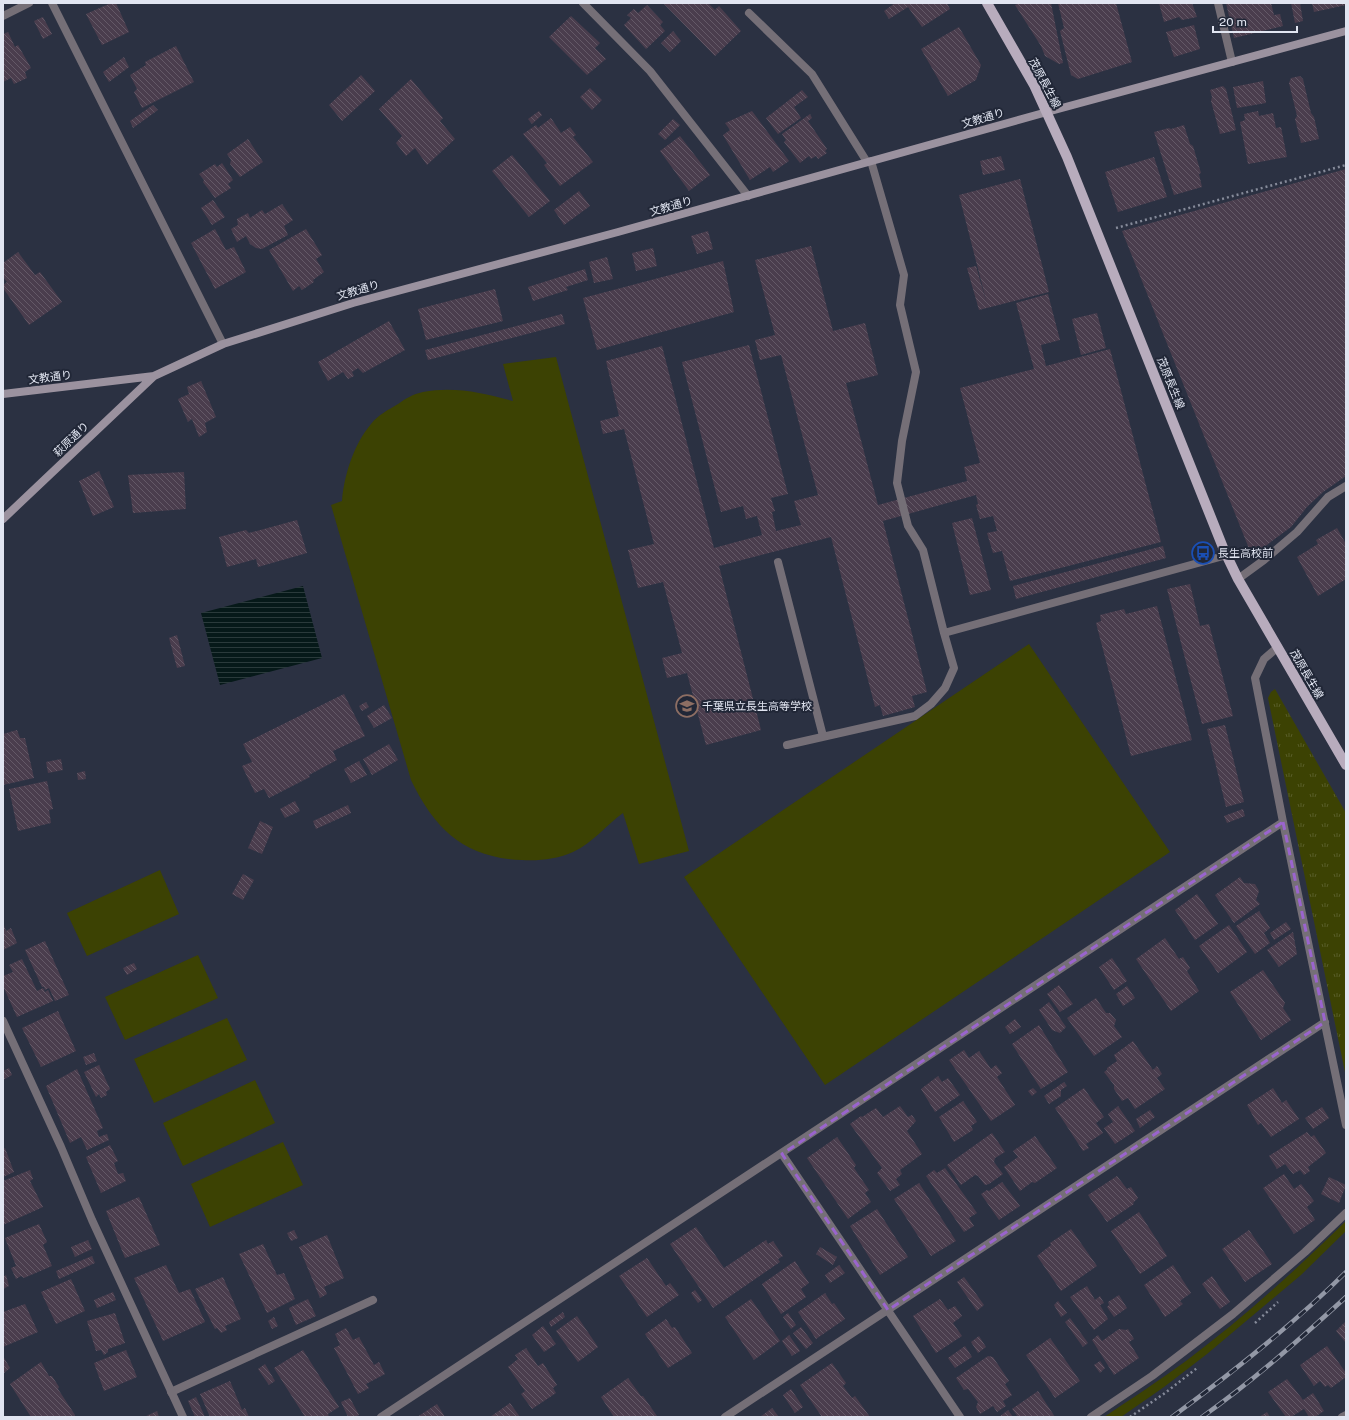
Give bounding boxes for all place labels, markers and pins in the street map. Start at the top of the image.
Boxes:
bus stop icon: 長生高校前 [1190,540,1216,566]
place label: 長生高校前 [1218,547,1273,559]
school or university icon: 千葉県立長生高等学校 [674,693,700,719]
place label: 千葉県立長生高等学校 [702,700,812,712]

